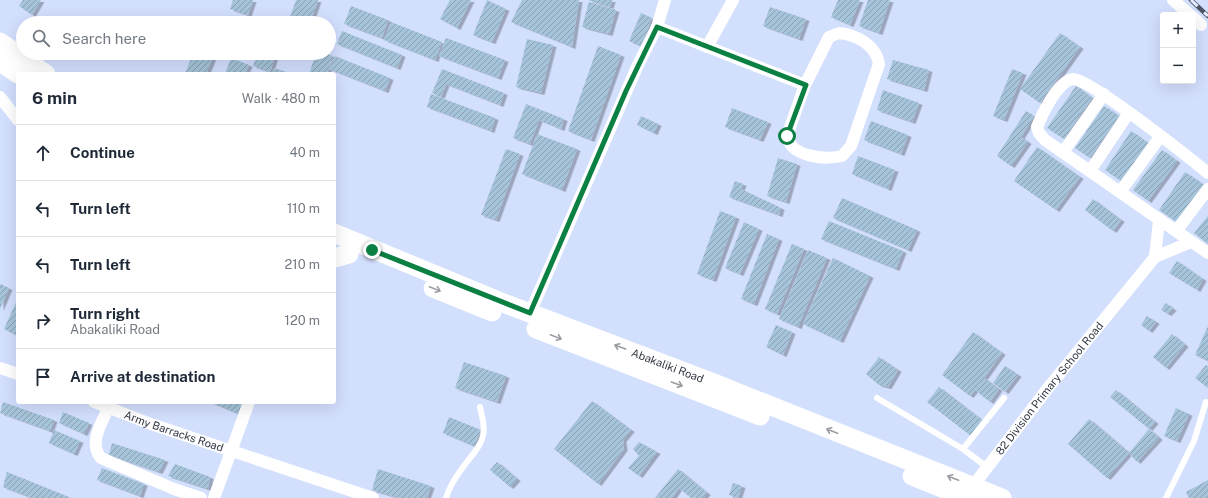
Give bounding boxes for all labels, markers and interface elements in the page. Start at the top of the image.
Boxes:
map controls [1160,12,1196,84]
button: + [1160,12,1196,48]
search box [16,16,336,60]
icon: search [30,27,52,49]
text: Search here [62,30,146,47]
button: − [1160,48,1196,84]
text: 6 min [32,88,77,108]
text: Walk · 480 m [242,91,320,106]
route start [778,127,796,145]
icon: ahead [32,142,54,164]
text: Continue [70,144,135,161]
text: 40 m [289,145,320,160]
icon: left [32,198,54,220]
text: Turn left [70,200,131,217]
text: 110 m [287,201,320,216]
route end [363,241,381,259]
icon: left [32,254,54,276]
text: Turn left [70,256,131,273]
text: 210 m [285,257,320,272]
one-way arrow [428,286,440,293]
text: Turn right [70,305,140,322]
icon: right [32,310,54,332]
text: 120 m [285,313,320,328]
street label: 82 Division Primary School Road [993,320,1105,457]
text: Abakaliki Road [70,322,160,337]
one-way arrow [549,334,561,341]
one-way arrow [614,342,626,350]
street label: Abakaliki Road [630,346,705,385]
icon: arrive [32,366,54,388]
text: Arrive at destination [70,368,215,385]
one-way arrow [670,381,682,389]
street label: Army Barracks Road [122,408,225,454]
one-way arrow [826,426,838,434]
one-way arrow [947,473,959,481]

